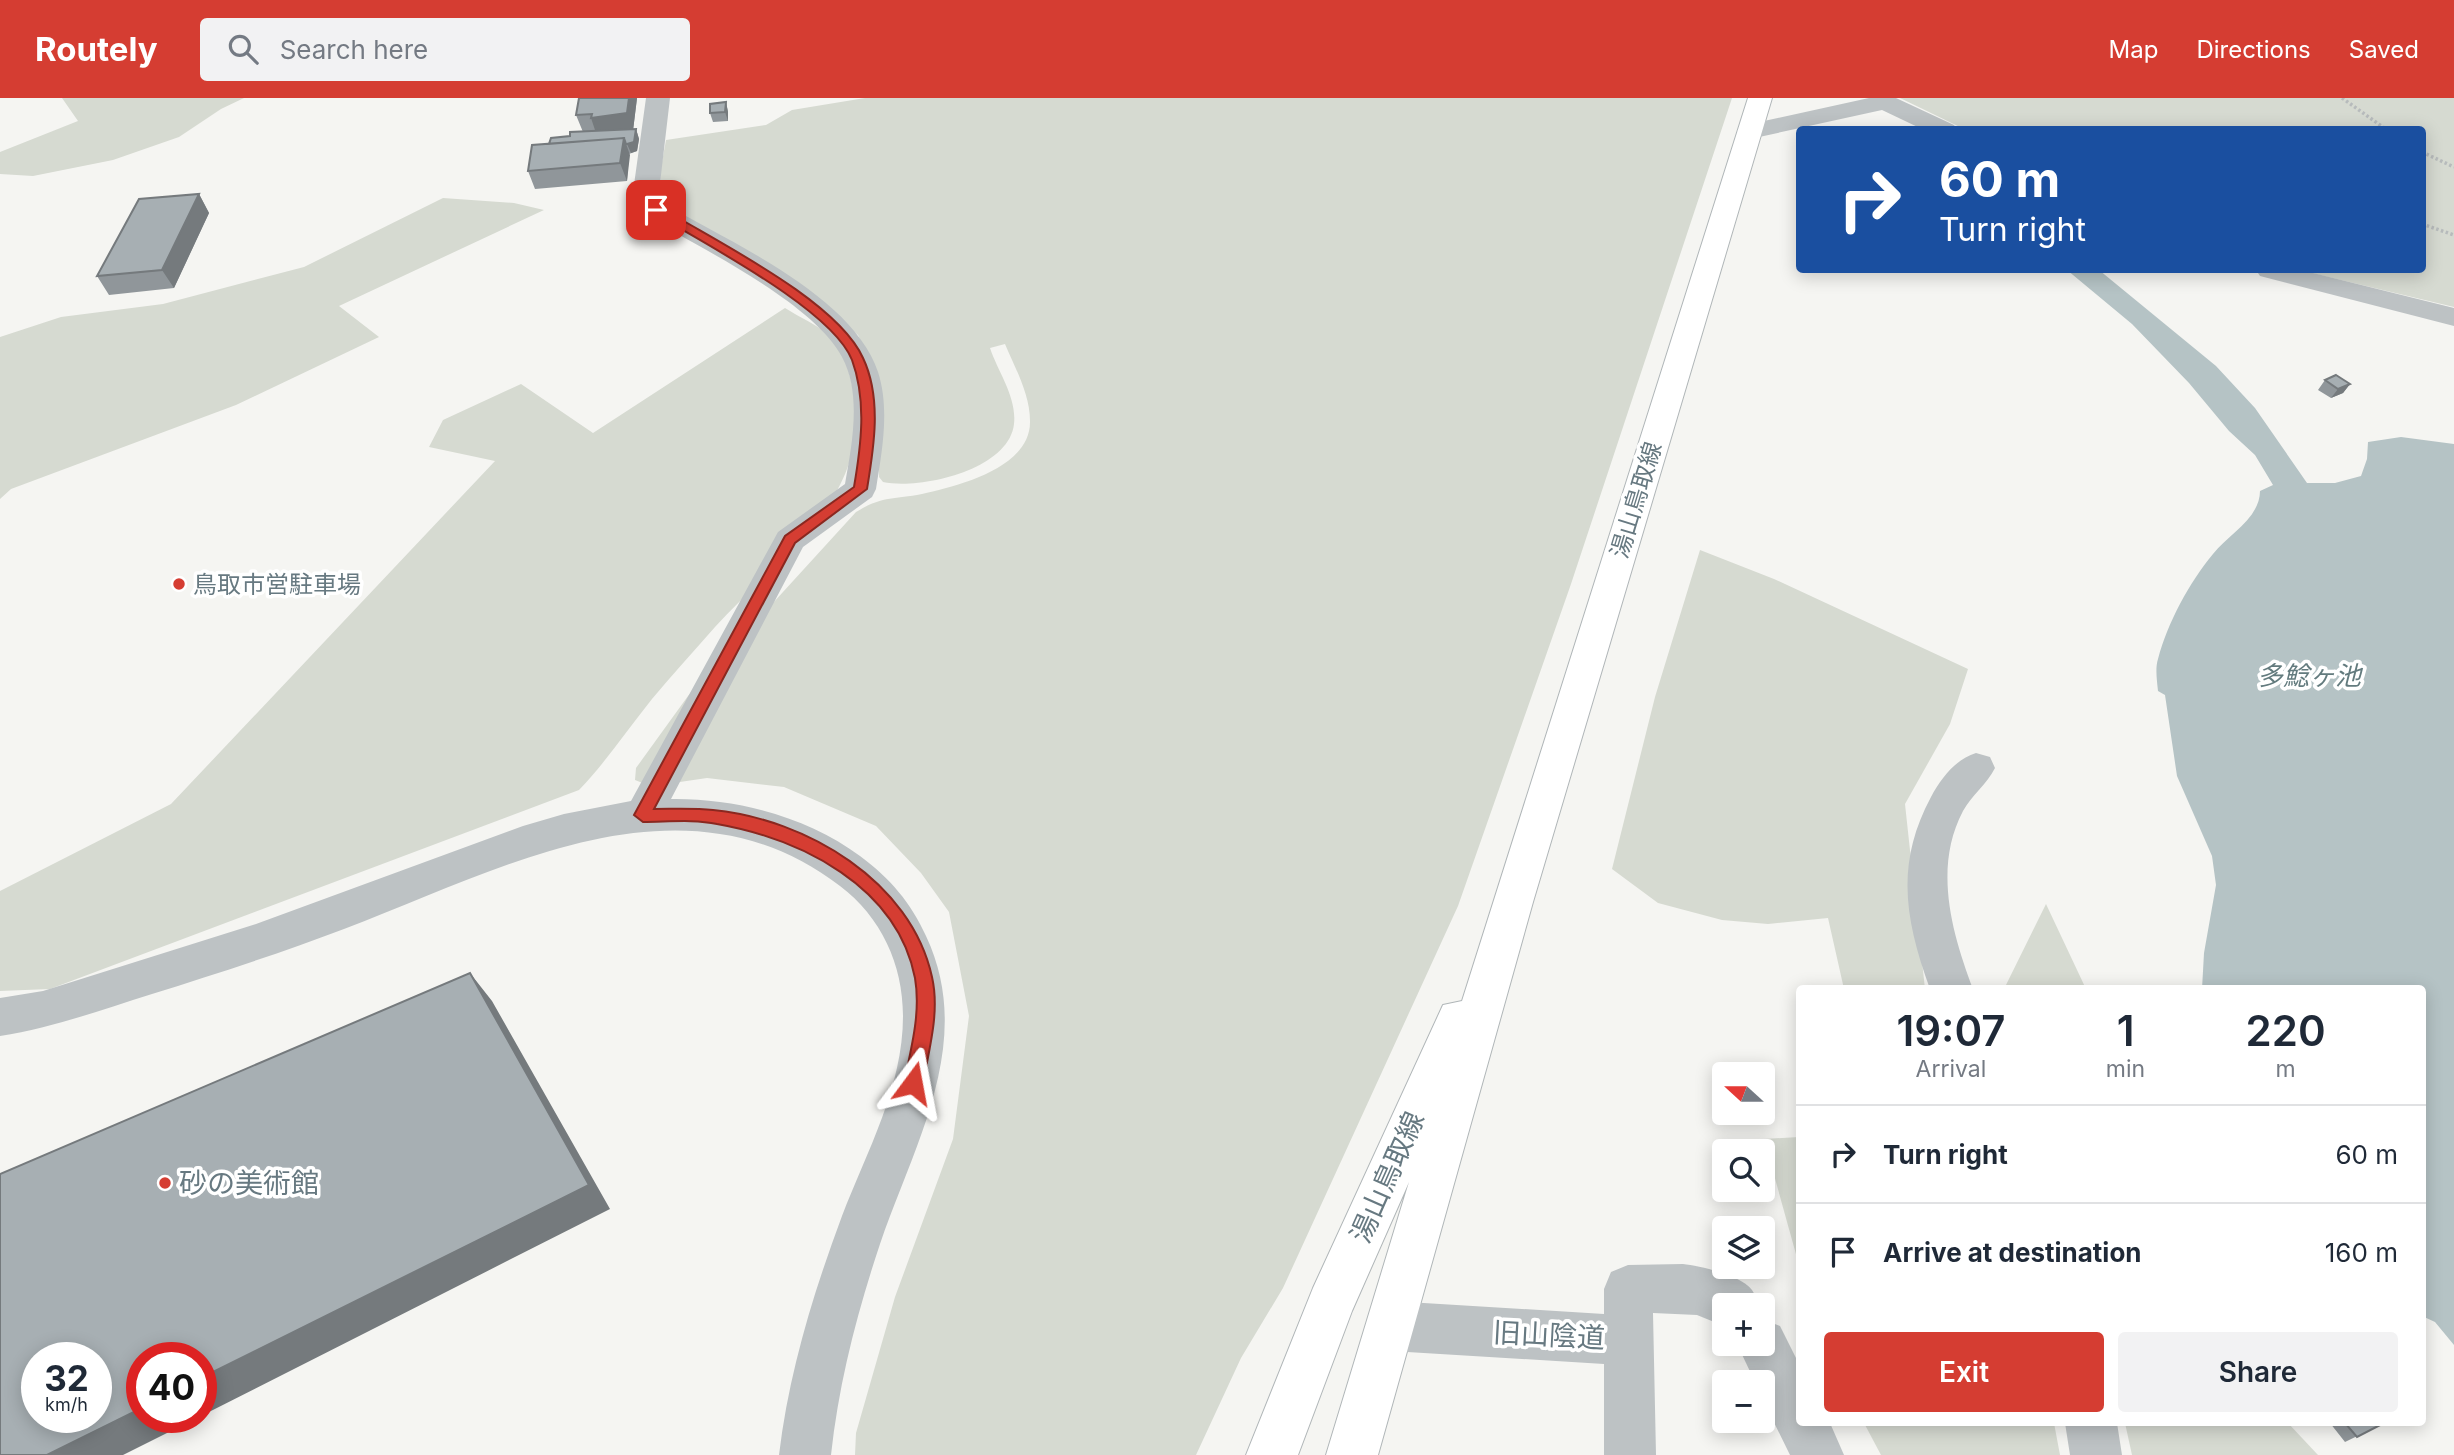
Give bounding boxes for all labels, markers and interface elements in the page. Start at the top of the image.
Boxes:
search box [200,18,690,81]
text: Routely [35,29,158,69]
icon: search [224,30,262,68]
text: Search here [280,34,428,65]
text: Map [2109,35,2158,64]
text: Directions [2196,35,2311,64]
text: Saved [2349,35,2419,64]
text: 60 m [1939,150,2060,209]
icon: right [1824,154,1915,245]
pin [626,180,686,240]
icon: arrive [637,191,675,229]
text: Turn right [1939,210,2086,249]
street label: 湯山鳥取線 [1605,438,1667,562]
place label: 鳥取市営駐車場 [193,570,361,599]
marker: 鳥取市営駐車場 [171,576,187,592]
water label: 多鯰ヶ池 [2257,660,2364,691]
text: 19:07 [1896,1005,2005,1056]
text: 1 [2117,1005,2134,1056]
text: 220 [2246,1005,2326,1056]
position arrow [876,1046,950,1120]
text: Arrival [1916,1055,1986,1083]
text: min [2106,1055,2145,1083]
text: m [2275,1055,2296,1083]
north arrow [1712,1062,1774,1125]
map controls [1712,1062,1775,1433]
street label: 湯山鳥取線 [1343,1106,1431,1248]
icon: right [1824,1135,1862,1173]
button: search [1712,1139,1775,1202]
text: Turn right [1883,1139,2008,1170]
text: 60 m [2335,1139,2398,1170]
place label: 砂の美術館 [179,1166,319,1200]
marker: 砂の美術館 [157,1175,173,1191]
button: layers [1712,1216,1775,1279]
icon: arrive [1824,1233,1862,1271]
text: Arrive at destination [1883,1237,2142,1268]
text: 160 m [2325,1237,2398,1268]
button: + [1712,1293,1775,1356]
street label: 旧山陰道 [1492,1315,1606,1355]
button: Exit [1824,1332,2104,1412]
button: Share [2118,1332,2398,1412]
speed limit sign: 40 [126,1342,217,1433]
text: 32 [44,1357,89,1399]
button: − [1712,1370,1775,1433]
text: km/h [45,1394,88,1415]

